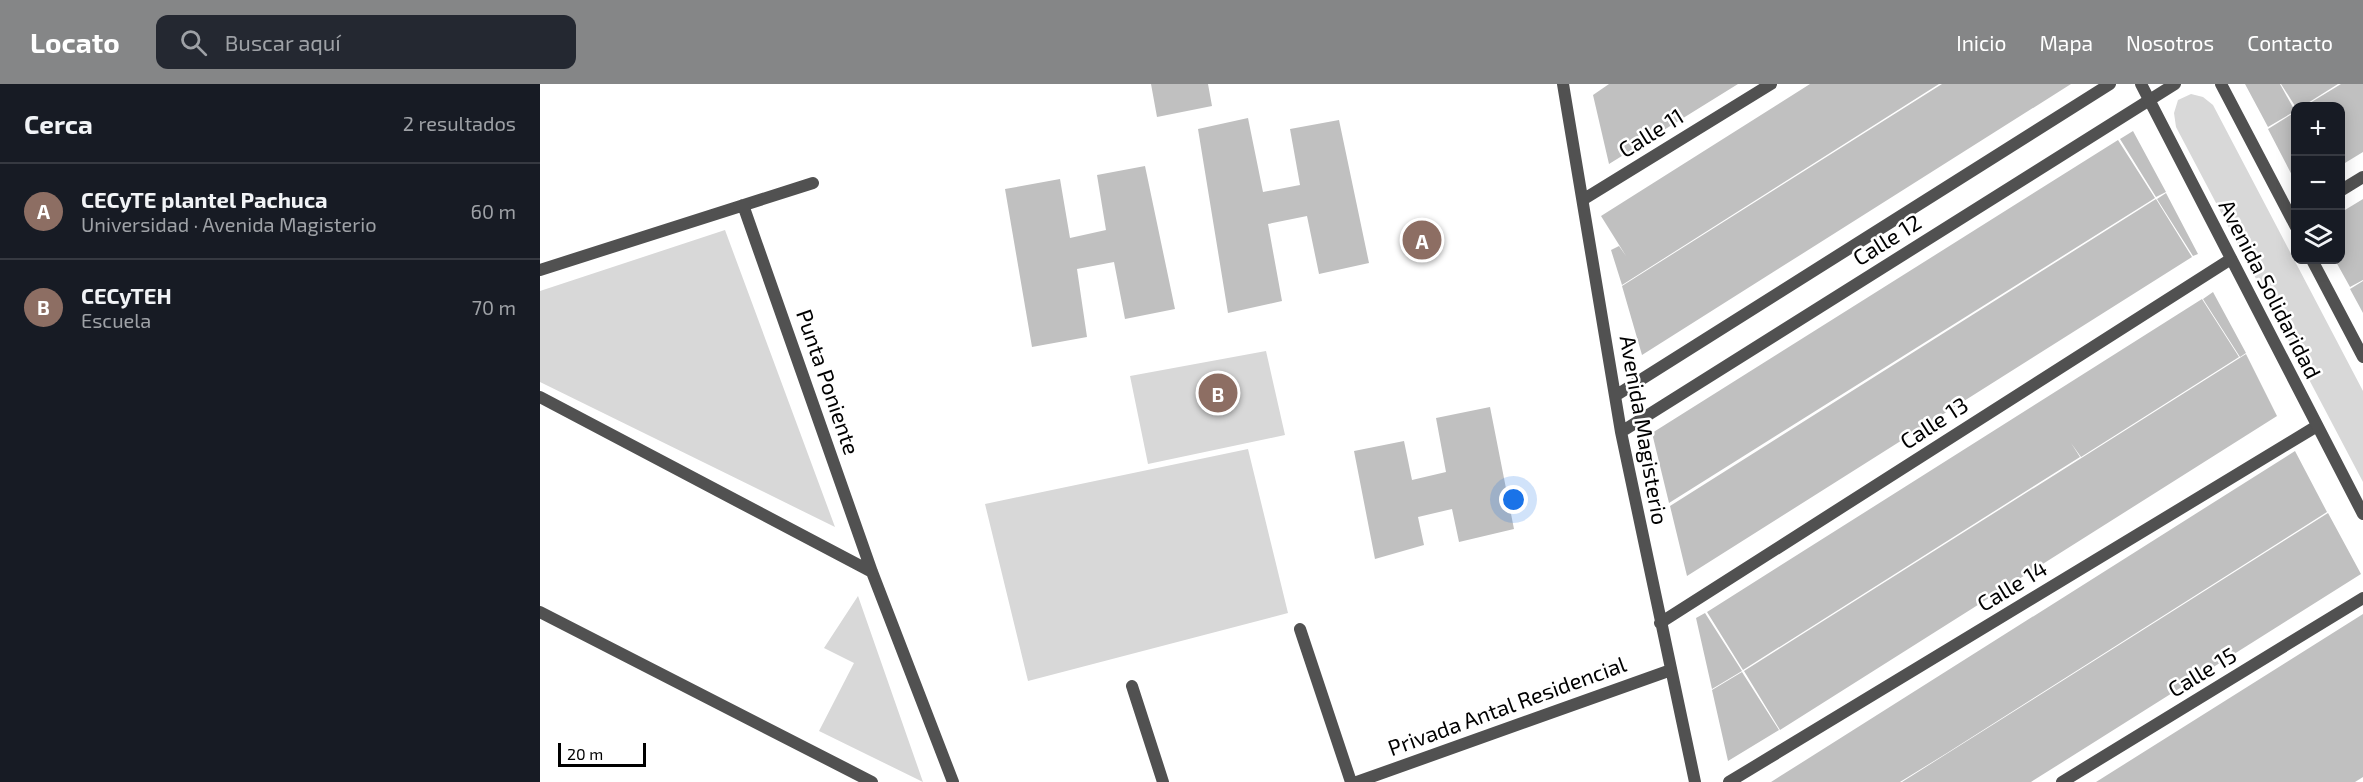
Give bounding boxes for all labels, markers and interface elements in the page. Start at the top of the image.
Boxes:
search box [156,15,576,69]
text: Locato [30,25,120,59]
icon: search [177,26,210,59]
text: Buscar aquí [225,29,341,55]
text: Inicio [1956,30,2006,55]
text: Mapa [2039,30,2093,55]
text: Nosotros [2126,30,2214,55]
text: Contacto [2247,30,2333,55]
street label: Calle 11 [1613,102,1688,162]
map controls [2291,102,2345,264]
button: + [2291,102,2345,156]
text: Cerca [24,108,93,139]
text: 2 resultados [403,111,516,135]
button: − [2291,156,2345,210]
text: CECyTE plantel Pachuca [81,186,328,212]
street label: Avenida Solidaridad [2214,195,2327,382]
text: A [37,199,50,223]
text: 60 m [471,199,516,223]
street label: Calle 12 [1848,208,1925,270]
button: layers [2291,210,2345,264]
text: Universidad · Avenida Magisterio [81,212,377,236]
pin: A [1402,218,1442,262]
text: CECyTEH [81,282,172,308]
text: B [37,295,50,319]
text: 70 m [472,295,516,319]
street label: Punta Poniente [792,306,866,458]
text: Escuela [81,308,151,332]
street label: Avenida Magisterio [1616,333,1674,526]
pin: B [1198,370,1238,416]
street label: Calle 13 [1895,391,1972,454]
your location [1499,485,1528,514]
street label: Calle 14 [1972,554,2051,616]
street label: Calle 15 [2163,641,2240,702]
street label: Privada Antal Residencial [1384,650,1630,760]
scale bar [558,740,646,768]
text: 20 m [567,744,603,763]

